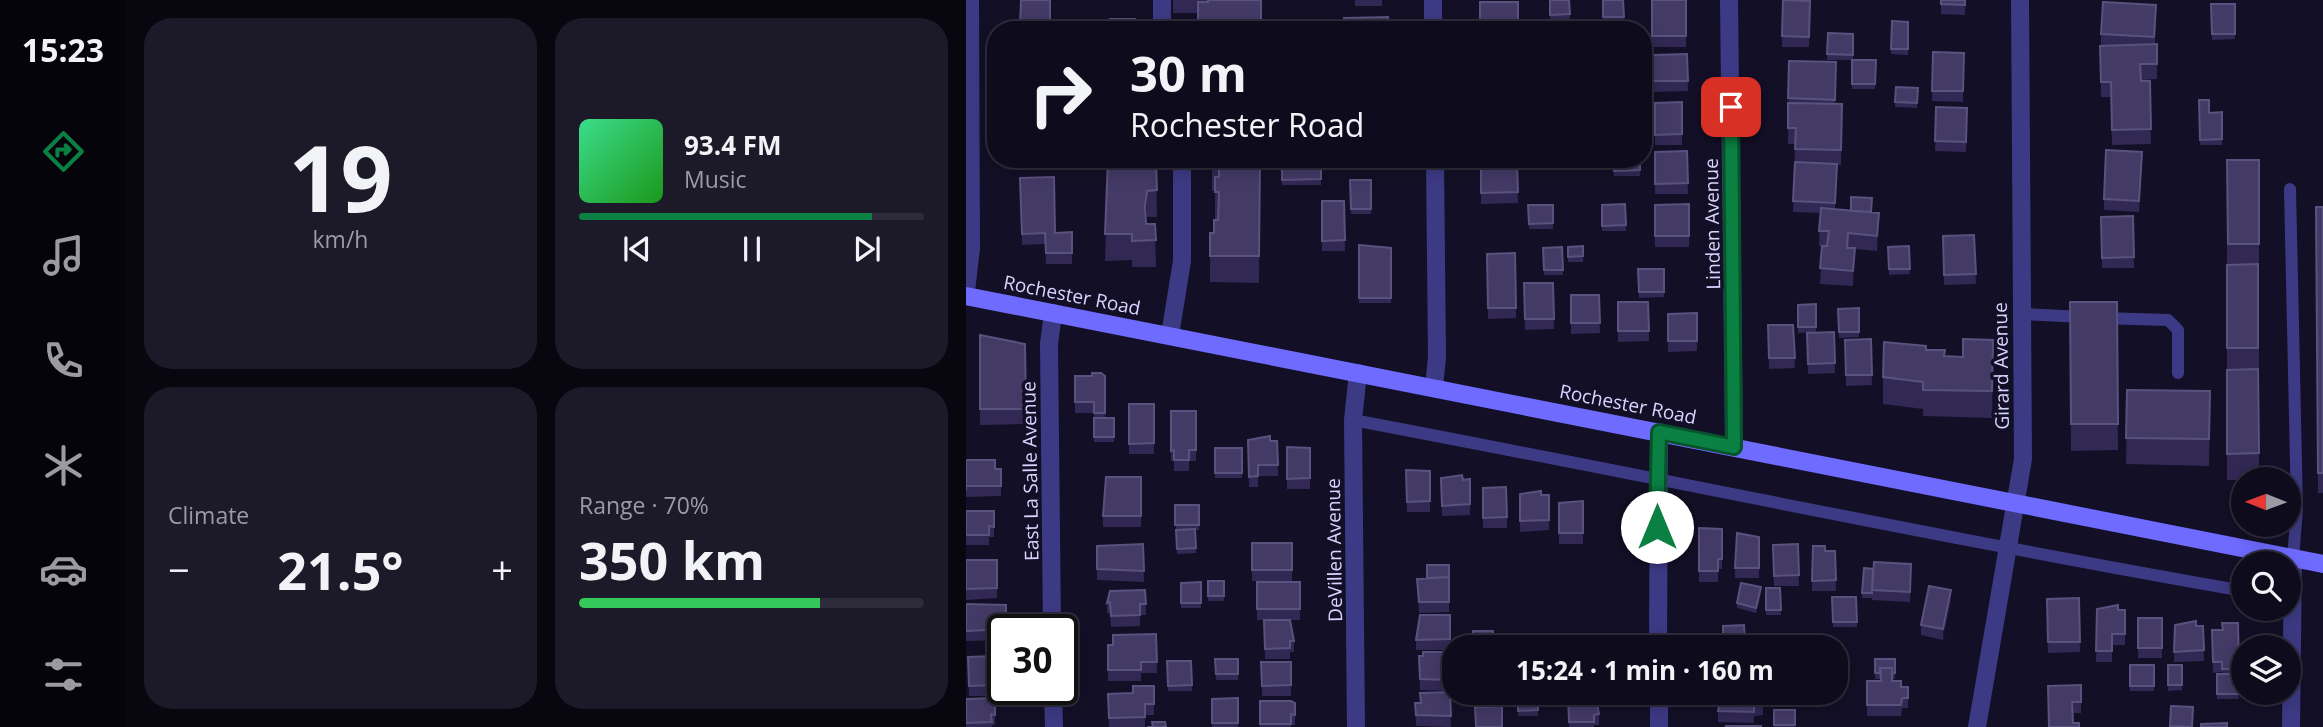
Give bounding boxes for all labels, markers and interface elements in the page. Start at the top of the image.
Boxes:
text: 15:23 [22,28,104,71]
text: 30 m [1130,40,1247,106]
icon: right [1015,49,1106,140]
pin [1701,77,1761,137]
icon: arrive [1712,88,1750,126]
text: Rochester Road [1130,103,1364,146]
text: 19 [288,115,393,239]
icon: directions [39,127,88,176]
text: 93.4 FM [684,127,782,163]
street label: Linden Avenue [1698,158,1726,290]
text: Music [684,163,747,195]
text: km/h [313,223,368,255]
icon: previous [618,230,656,268]
icon: pause [733,230,771,268]
icon: next [848,230,886,268]
icon: music [39,231,88,280]
street label: Rochester Road [1001,269,1143,321]
street label: Girard Avenue [1987,302,2015,430]
icon: phone [39,336,88,385]
street label: Rochester Road [1557,378,1699,430]
street label: East La Salle Avenue [1015,381,1045,561]
icon: climate [39,441,88,490]
north arrow [2231,467,2301,537]
map controls [2231,467,2301,705]
street label: DeVillen Avenue [1320,478,1348,622]
text: Range · 70% [579,489,709,521]
position arrow [1620,490,1694,564]
text: Climate [168,499,249,531]
text: 350 km [579,524,765,595]
text: 21.5° [277,534,404,605]
text: − [168,543,190,595]
text: + [491,543,513,595]
icon: car [39,545,88,594]
button: search [2231,551,2301,621]
speed limit sign: 30 [987,614,1078,705]
button: layers [2231,635,2301,705]
icon: filters [39,650,88,699]
text: 15:24 · 1 min · 160 m [1516,652,1774,688]

